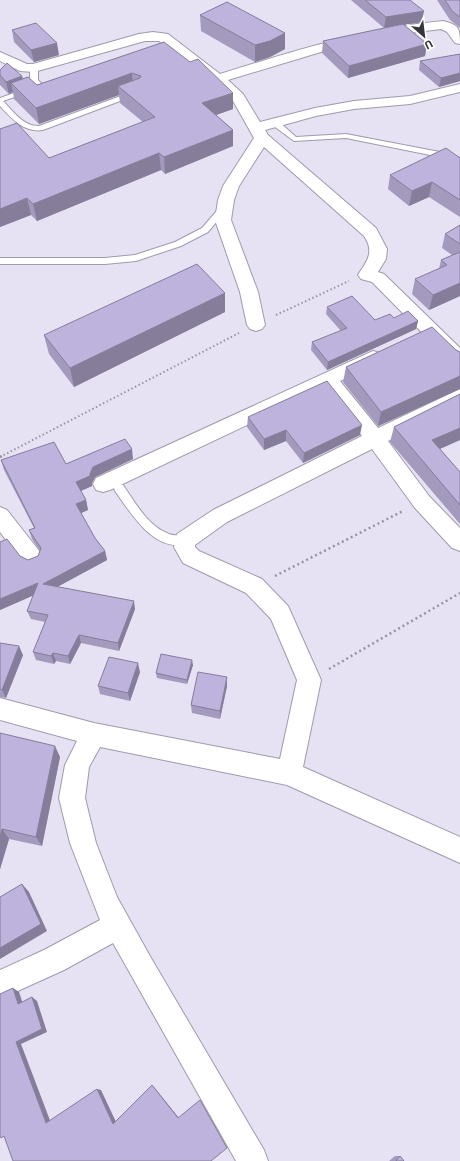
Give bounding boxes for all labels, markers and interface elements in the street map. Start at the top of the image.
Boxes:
north arrow [404,16,444,56]
text: U [423,38,435,53]

